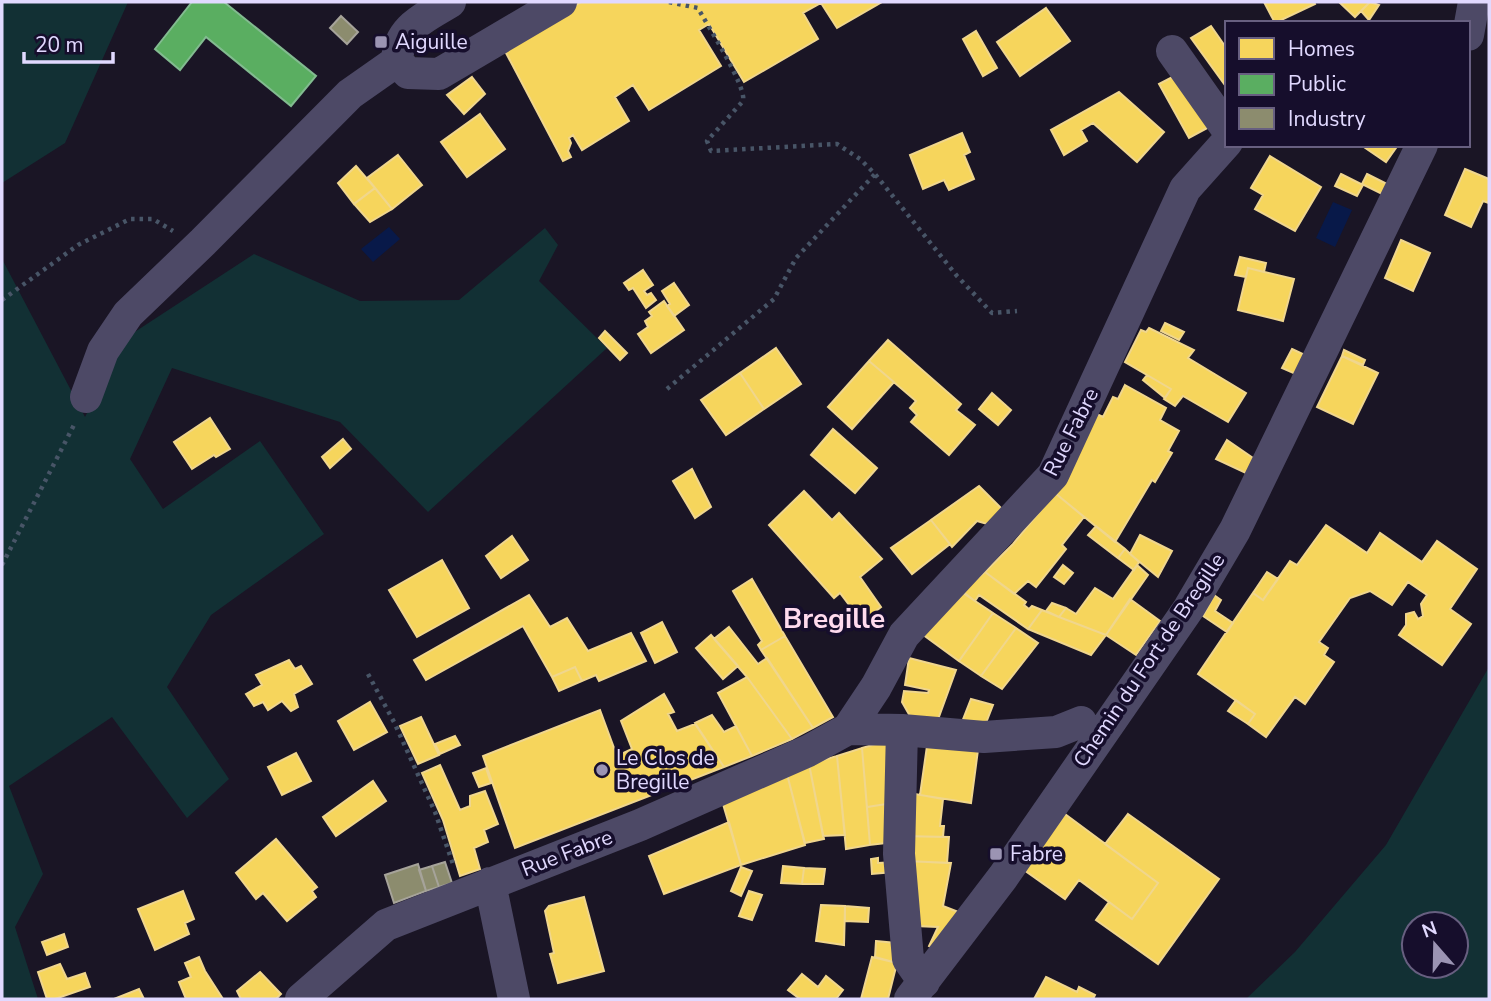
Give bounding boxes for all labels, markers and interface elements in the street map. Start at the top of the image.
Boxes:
scale bar [24,21,114,65]
legend [1225,21,1470,147]
place label: Aiguille [395,28,468,56]
text: 20 m [35,31,84,59]
marker: Aiguille [373,34,389,50]
text: Homes [1288,35,1355,63]
text: Public [1288,70,1346,98]
text: Industry [1288,105,1366,133]
street label: Rue Fabre [1037,383,1105,481]
street label: Chemin du Fort de Bregille [1067,547,1231,773]
district label: Bregille [783,600,885,638]
place label: Le Clos de Bregille [616,744,715,796]
marker: Le Clos de Bregille [594,762,610,778]
street label: Rue Fabre [517,823,617,883]
place label: Fabre [1010,840,1063,868]
marker: Fabre [988,846,1004,862]
north arrow [1400,910,1470,980]
text: N [1418,915,1441,945]

